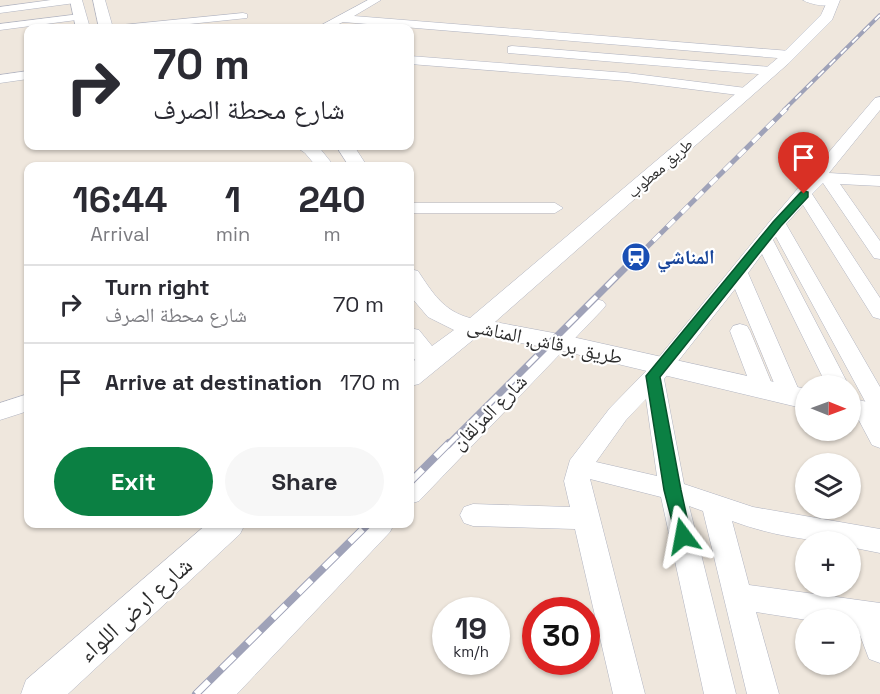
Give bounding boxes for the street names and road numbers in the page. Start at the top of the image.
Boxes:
street label: طريق معطوب [623,134,697,202]
street label: طريق برقاش, المناشى [465,312,625,370]
street label: شارع المزلقان [445,368,533,456]
street label: شارع ارض اللواء [71,550,199,668]

